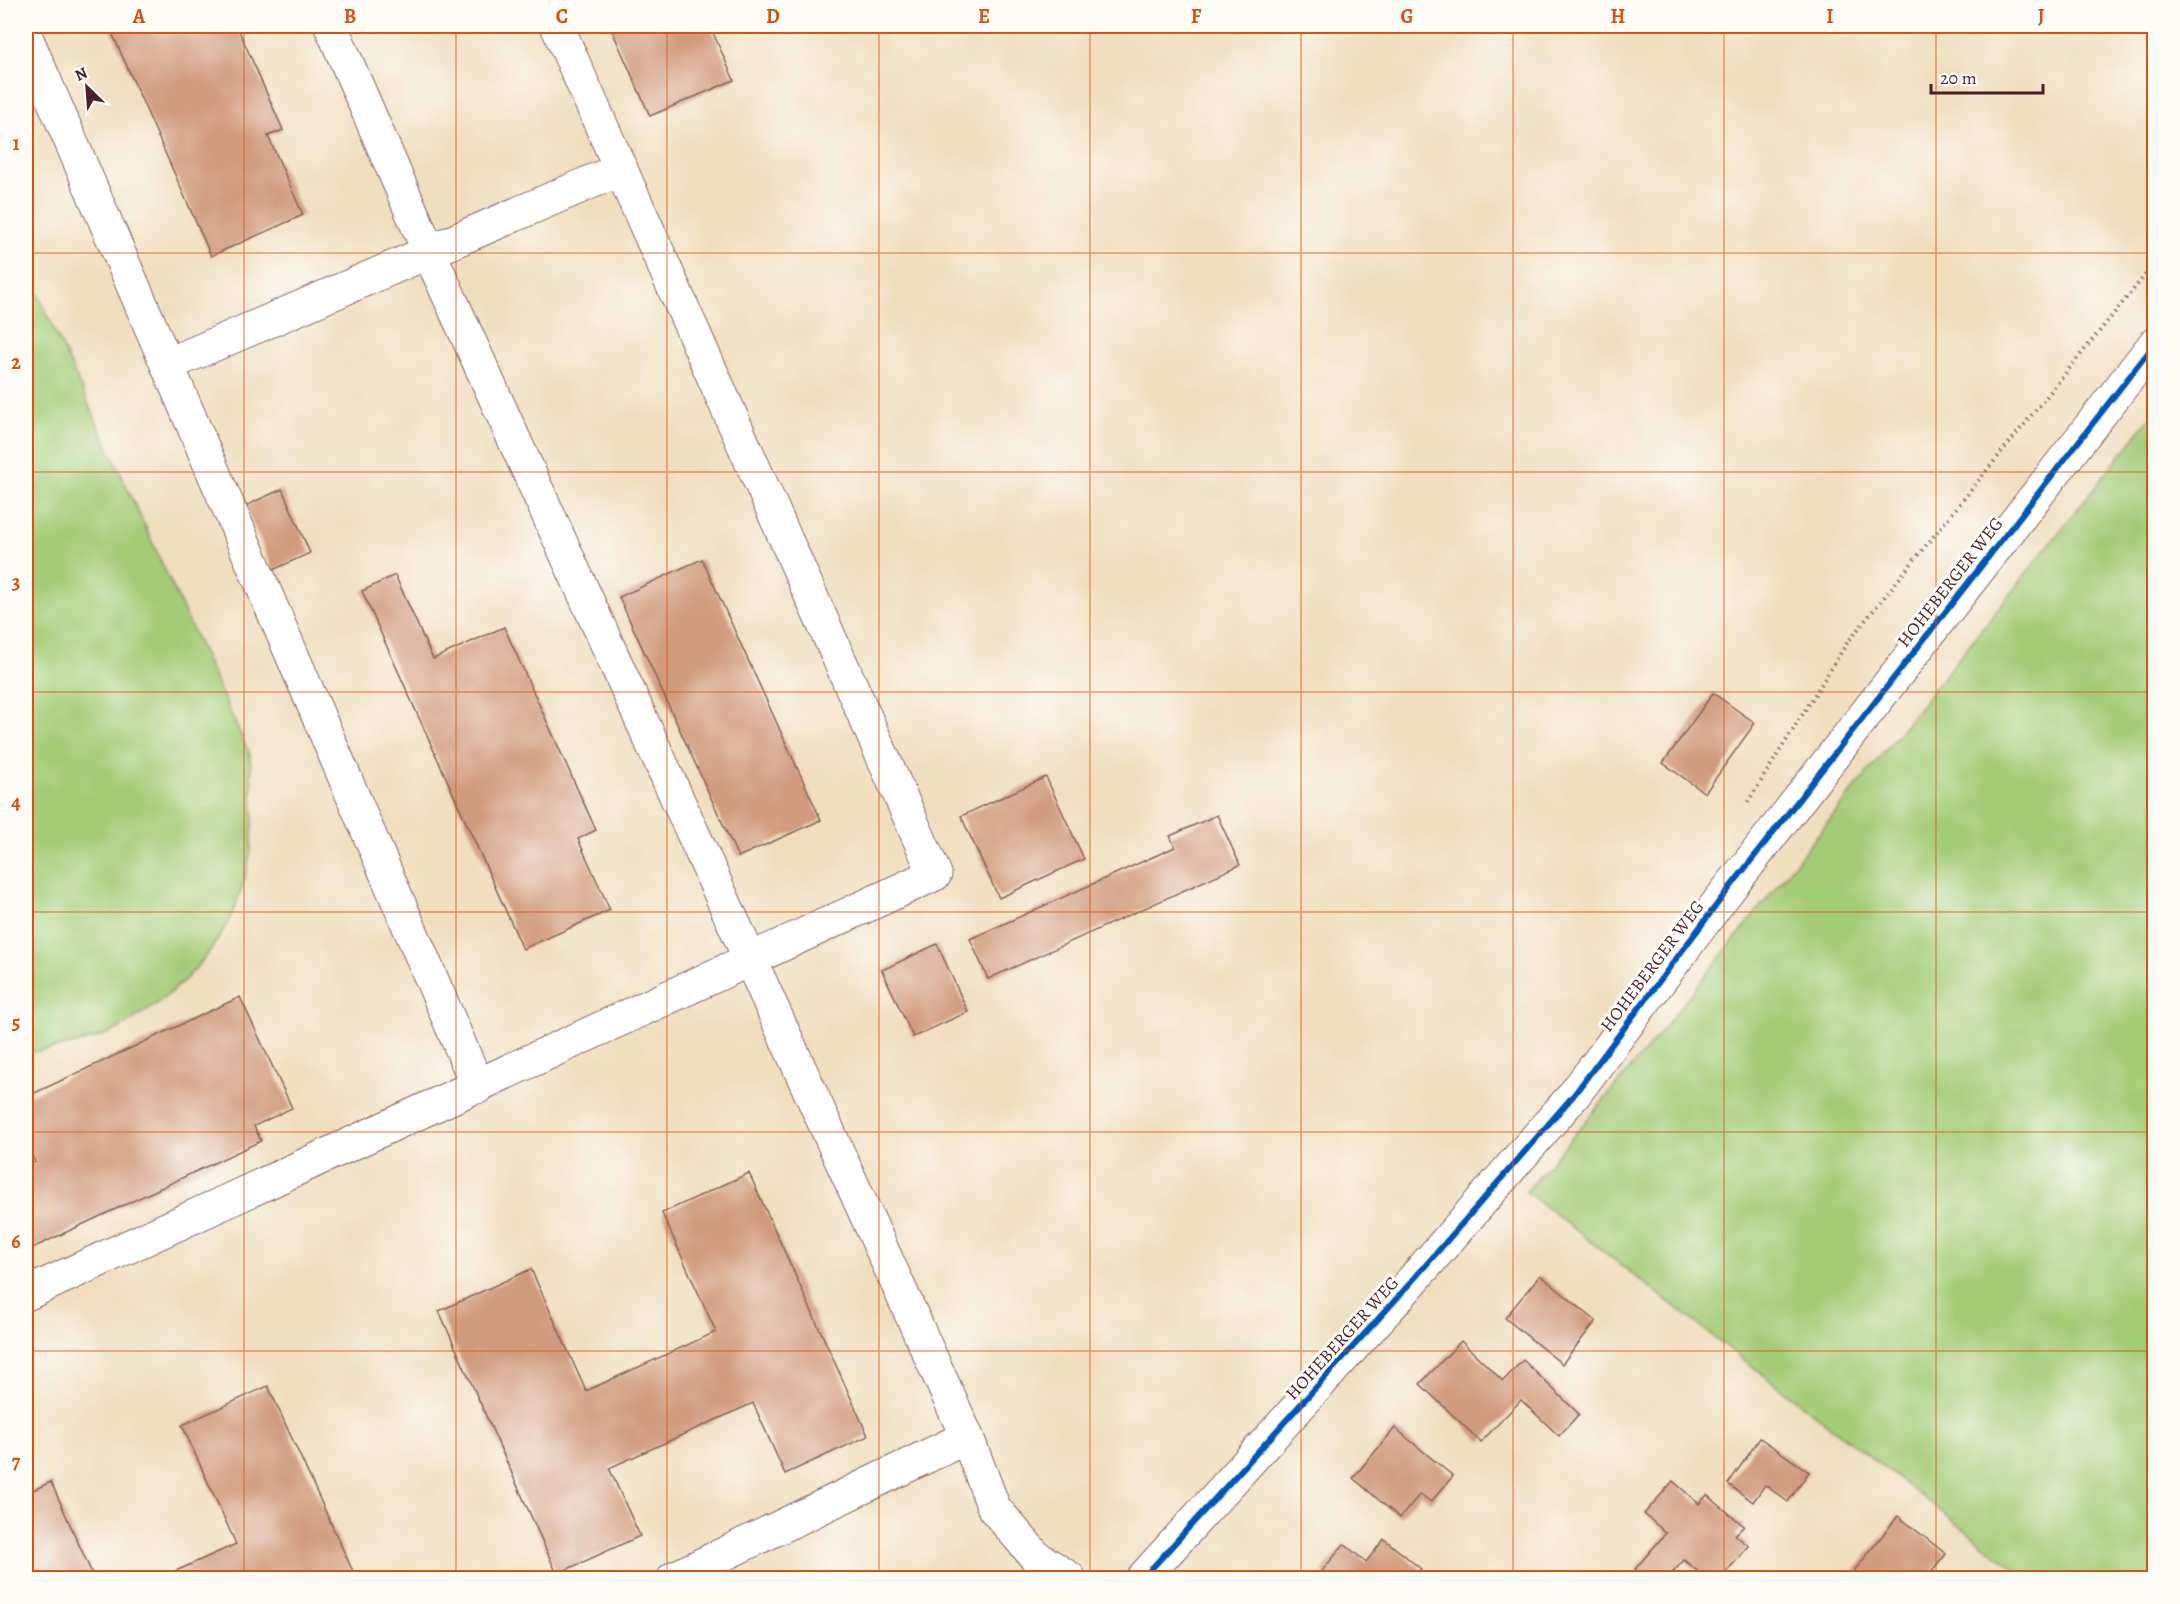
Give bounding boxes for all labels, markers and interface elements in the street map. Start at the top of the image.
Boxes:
text: A [132,3,146,30]
text: B [344,3,356,30]
text: C [556,3,568,30]
text: D [766,3,780,30]
text: E [978,3,990,30]
text: F [1191,3,1202,30]
text: G [1400,3,1414,30]
text: H [1611,3,1626,30]
text: I [1826,3,1834,30]
text: J [2038,3,2045,30]
north arrow [57,57,117,117]
scale bar [1931,57,2044,95]
text: N [71,62,91,87]
text: 20 m [1940,66,1977,90]
text: 1 [12,130,20,157]
text: 2 [11,349,21,376]
street label: HOHEBERGER WEG [1892,512,2008,652]
text: 3 [12,569,20,596]
text: 4 [11,789,21,816]
street label: HOHEBERGER WEG [1595,895,1709,1037]
text: 5 [12,1009,20,1036]
text: 6 [11,1228,21,1255]
street label: HOHEBERGER WEG [1280,1271,1404,1405]
text: 7 [12,1448,21,1475]

